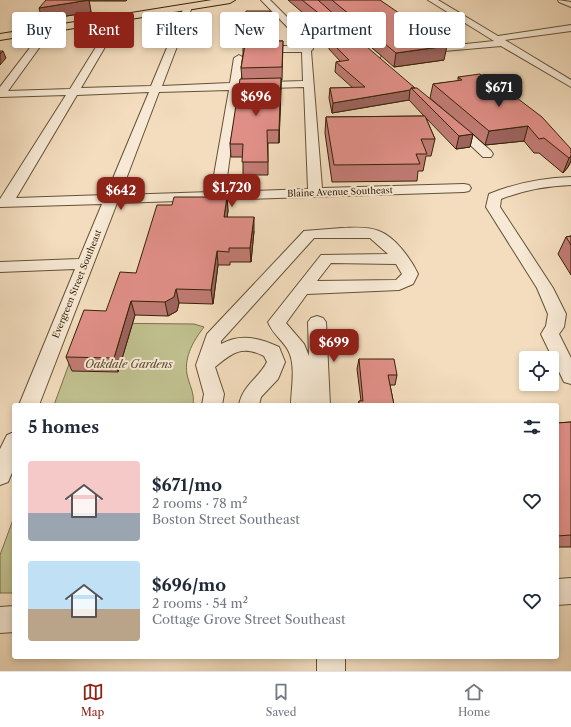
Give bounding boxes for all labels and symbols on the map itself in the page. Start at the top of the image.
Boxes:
pin: $671 [475,74,523,108]
pin: $696 [232,83,280,117]
pin: $1,720 [199,174,265,208]
pin: $642 [97,177,145,211]
street label: Blaine Avenue Southeast [287,184,394,199]
street label: Evergreen Street Southeast [50,227,104,340]
pin: $699 [310,329,358,363]
park label: Oakdale Gardens [85,357,173,371]

